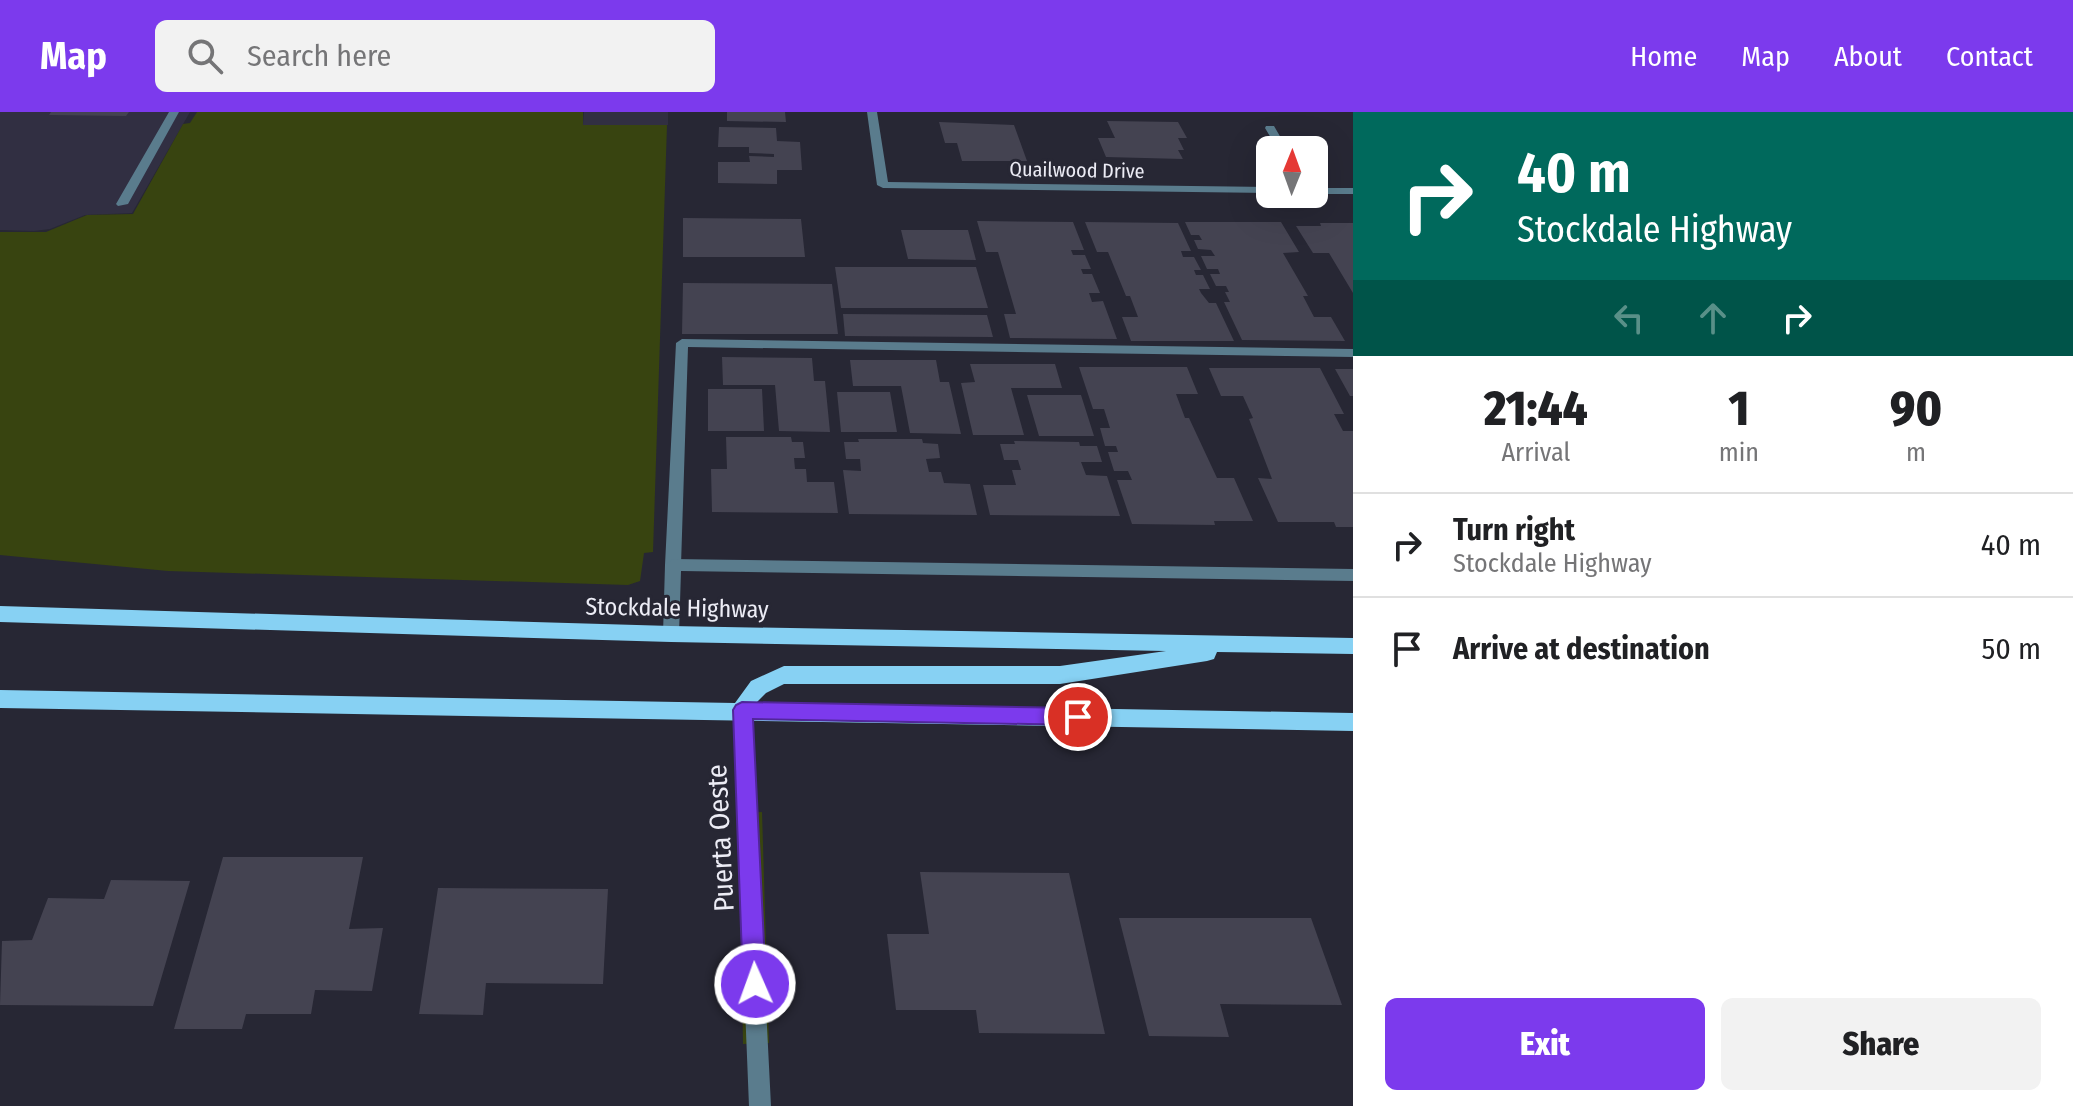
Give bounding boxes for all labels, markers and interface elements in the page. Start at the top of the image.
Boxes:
search box [155,20,715,92]
text: Map [40,33,107,79]
icon: search [183,34,227,78]
text: Search here [247,38,391,74]
text: Home [1630,40,1697,73]
text: Map [1741,40,1790,73]
text: About [1834,40,1902,73]
text: Contact [1946,40,2033,73]
north arrow [1256,136,1328,208]
map controls [1256,136,1328,208]
text: 40 m [1517,140,1631,207]
icon: right [1385,144,1489,248]
street label: Quailwood Drive [1009,157,1145,183]
text: Stockdale Highway [1517,208,1792,252]
icon: left [1607,296,1651,340]
icon: ahead [1691,296,1735,340]
icon: right [1775,296,1819,340]
text: 21:44 [1484,380,1588,438]
text: 1 [1728,380,1749,438]
text: 90 [1890,380,1942,438]
text: Arrival [1501,437,1570,468]
text: min [1719,437,1759,468]
text: m [1906,437,1926,468]
text: Turn right [1453,512,1575,548]
icon: right [1385,523,1429,567]
text: 40 m [1981,527,2041,563]
text: Stockdale Highway [1453,548,1652,579]
street label: Stockdale Highway [585,592,769,624]
icon: arrive [1385,627,1429,671]
text: Arrive at destination [1453,631,1710,667]
text: 50 m [1981,631,2041,667]
pin [1044,683,1112,751]
icon: arrive [1056,695,1100,739]
street label: Puerta Oeste [700,764,741,912]
position arrow [713,942,797,1026]
button: Exit [1385,998,1705,1090]
button: Share [1721,998,2041,1090]

